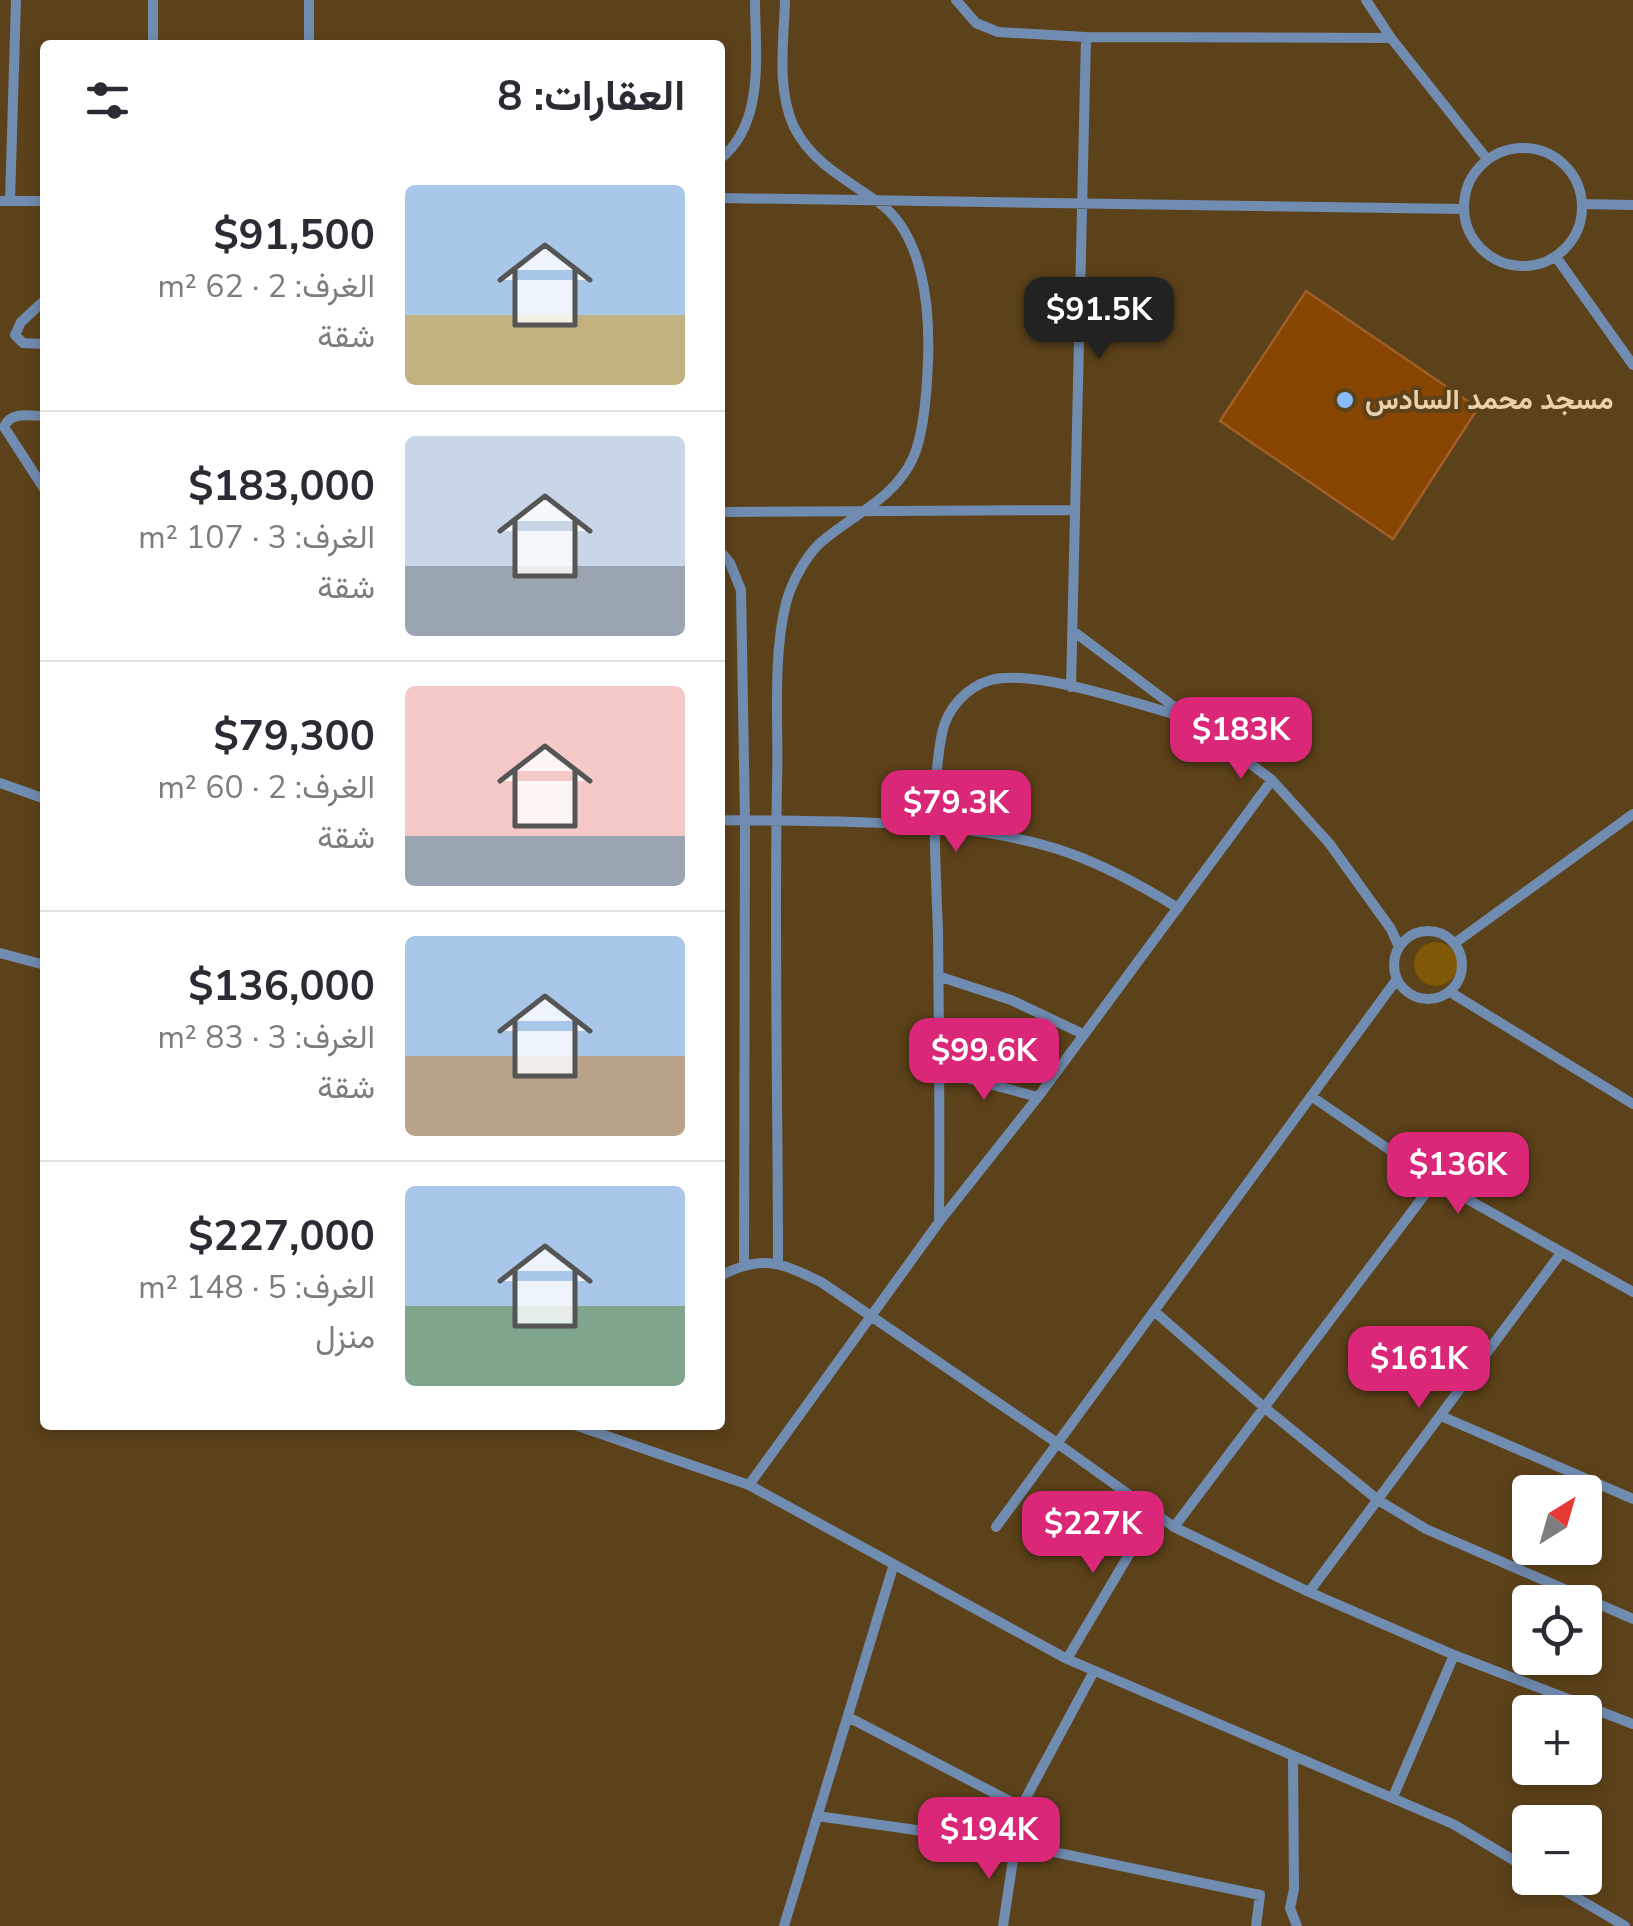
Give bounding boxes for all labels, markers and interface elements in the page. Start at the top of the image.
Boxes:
text: العقارات: 8 [497,68,685,125]
icon: filters [80,73,135,128]
text: $91,500 [213,207,375,264]
icon: home [485,225,605,345]
text: الغرف: 2 · 62 m² [157,265,375,308]
pin: $91.5K [1018,277,1180,362]
text: $91.5K [1046,288,1152,331]
text: شقة [317,315,375,358]
place label: مسجد محمد السادس [1365,381,1613,419]
marker: مسجد محمد السادس [1334,389,1356,411]
text: $183,000 [188,458,375,515]
icon: home [485,476,605,596]
text: الغرف: 3 · 107 m² [138,516,375,559]
text: شقة [317,566,375,609]
pin: $183K [1171,697,1311,782]
text: $79,300 [213,708,375,765]
text: $183K [1192,708,1290,751]
icon: home [485,726,605,846]
text: الغرف: 2 · 60 m² [157,766,375,809]
pin: $79.3K [875,770,1037,855]
text: $79.3K [903,781,1009,824]
text: شقة [317,816,375,859]
text: $136,000 [188,958,375,1015]
icon: home [485,976,605,1096]
text: الغرف: 3 · 83 m² [157,1016,375,1059]
pin: $99.6K [903,1018,1065,1103]
text: $99.6K [931,1029,1037,1072]
text: شقة [317,1066,375,1109]
pin: $136K [1388,1132,1528,1217]
text: $136K [1409,1143,1507,1186]
text: $227,000 [188,1208,375,1265]
icon: home [485,1226,605,1346]
text: الغرف: 5 · 148 m² [138,1266,375,1309]
text: منزل [315,1316,375,1359]
pin: $161K [1349,1326,1489,1411]
text: $161K [1370,1337,1468,1380]
north arrow [1512,1475,1602,1565]
map controls [1512,1475,1602,1895]
pin: $227K [1023,1491,1163,1576]
text: $227K [1044,1502,1142,1545]
button: locate [1512,1585,1602,1675]
button: + [1512,1695,1602,1785]
pin: $194K [919,1797,1059,1882]
button: − [1512,1805,1602,1895]
text: $194K [940,1808,1038,1851]

